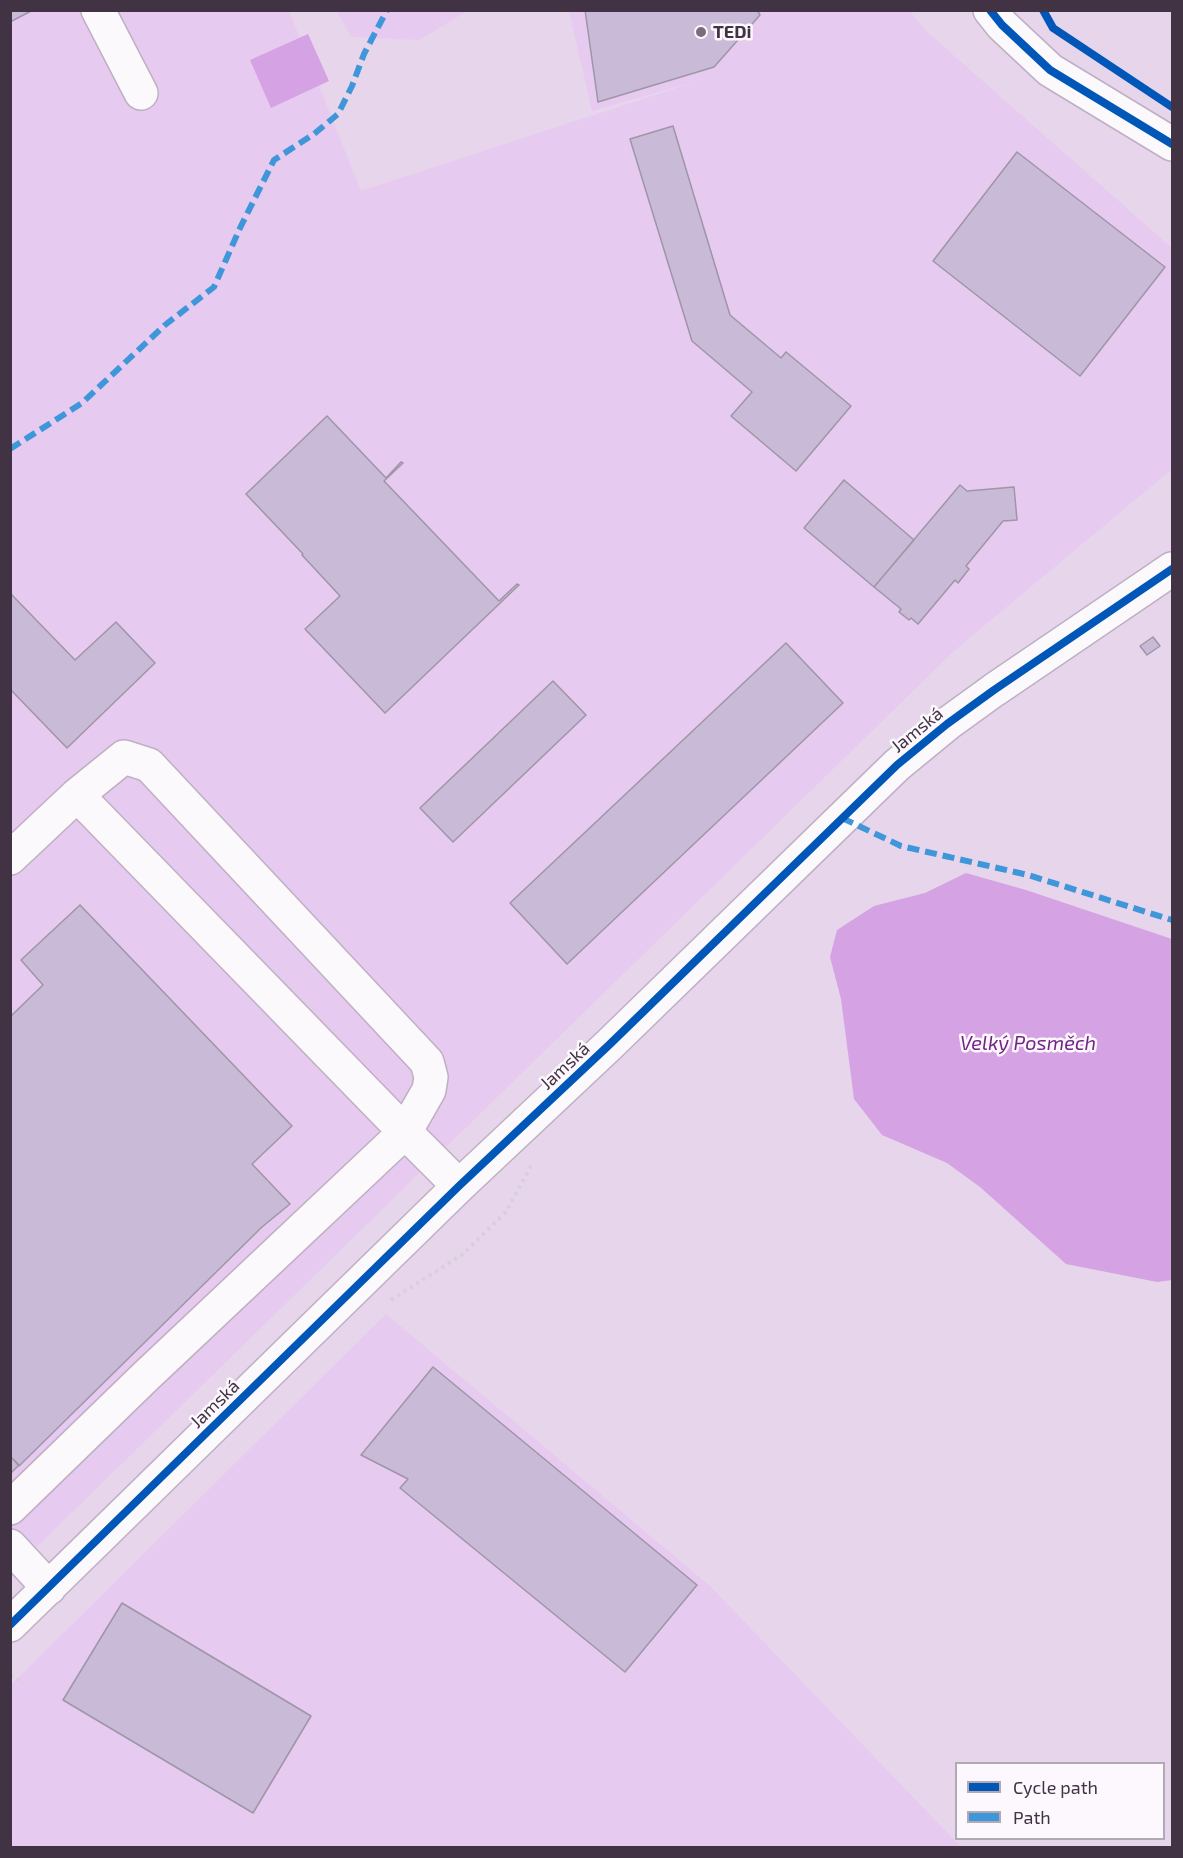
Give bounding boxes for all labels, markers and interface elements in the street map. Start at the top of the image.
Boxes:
place label: TEDi [713,21,752,43]
marker: TEDi [694,25,708,39]
street label: Jamská [887,703,947,757]
water label: Velký Posměch [960,1031,1096,1055]
street label: Jamská [536,1038,594,1094]
street label: Jamská [186,1375,244,1433]
legend [955,1762,1165,1840]
text: Cycle path [1013,1776,1098,1798]
text: Path [1013,1806,1051,1828]

